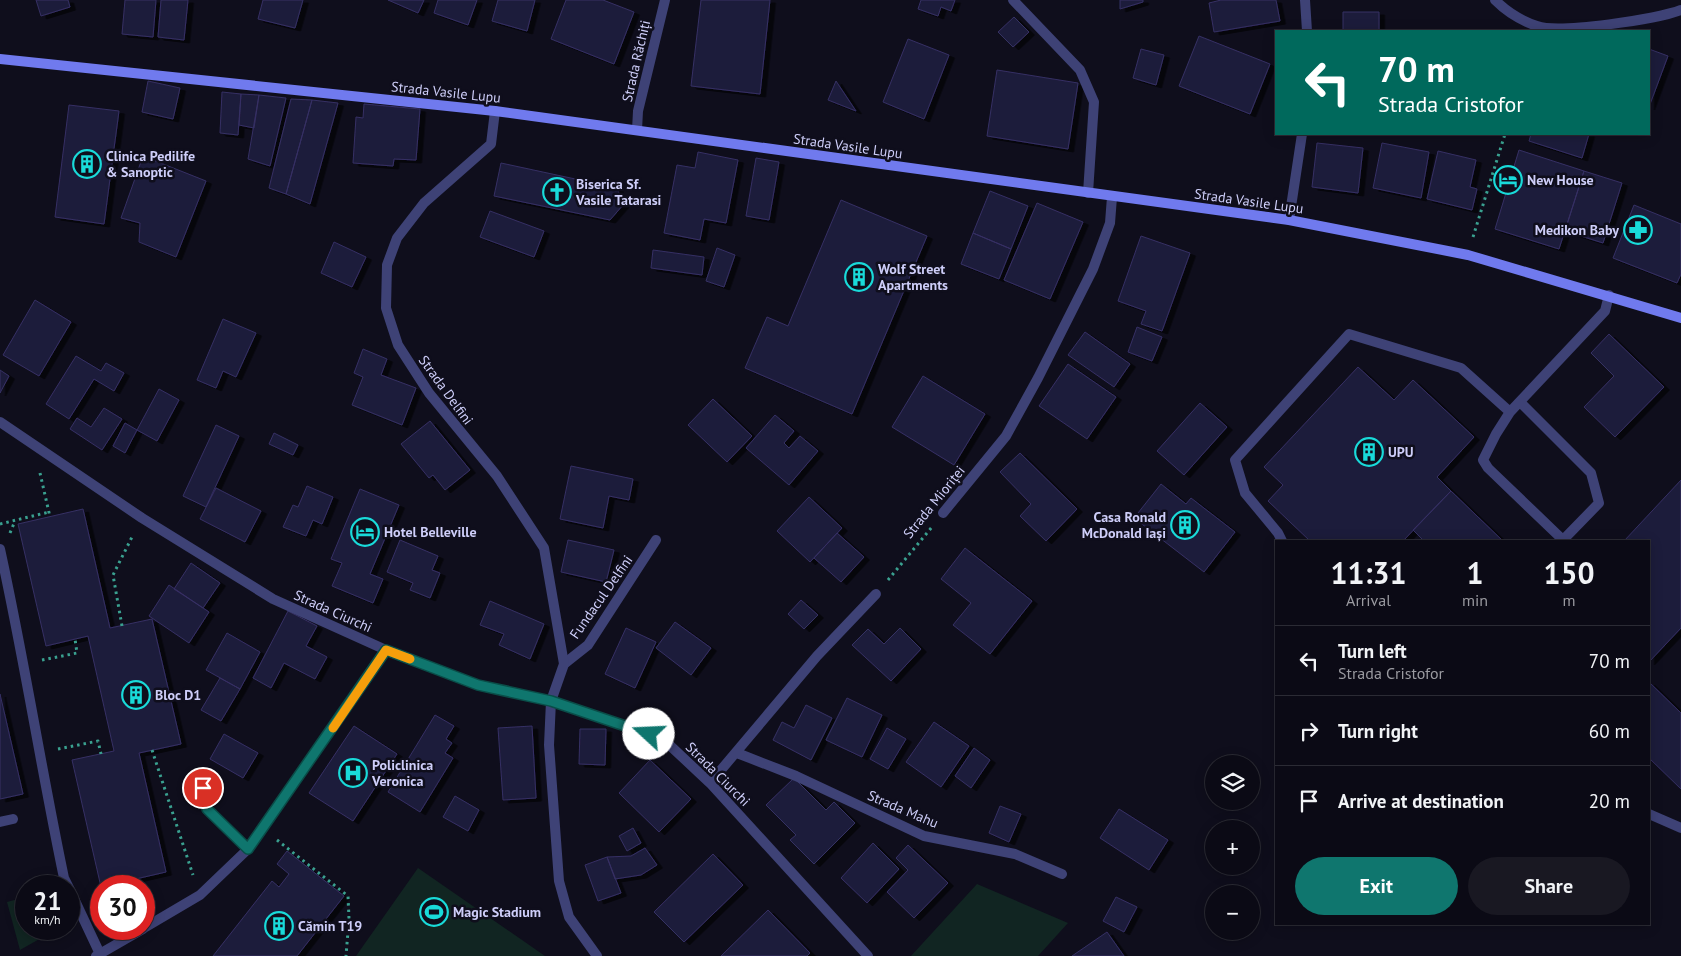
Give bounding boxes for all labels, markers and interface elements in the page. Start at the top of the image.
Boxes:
street label: Strada Răchiți [618,18,654,104]
text: 70 m [1378,46,1455,92]
icon: left [1295,50,1360,115]
street label: Strada Vasile Lupu [390,77,502,107]
text: Strada Cristofor [1378,90,1524,118]
street label: Strada Vasile Lupu [792,129,904,163]
place label: Clinica Pedilife & Sanoptic [106,147,195,181]
building icon: Clinica Pedilife & Sanoptic [72,149,102,179]
hotel icon: New House [1493,165,1523,195]
place label: New House [1527,171,1594,189]
place label: Biserica Sf. Vasile Tatarasi [575,175,662,209]
church icon: Biserica Sf. Vasile Tatarasi [542,177,572,207]
street label: Strada Vasile Lupu [1193,184,1305,218]
pharmacy icon: Medikon Baby [1623,215,1653,245]
place label: Medikon Baby [1535,221,1619,239]
place label: Wolf Street Apartments [878,260,948,294]
building icon: Wolf Street Apartments [844,262,874,292]
street label: Strada Delfini [415,352,477,428]
building icon: UPU [1354,437,1384,467]
place label: UPU [1388,443,1414,461]
street label: Strada Mioriței [899,462,969,542]
place label: Casa Ronald McDonald Iași [1082,508,1166,542]
building icon: Casa Ronald McDonald Iași [1170,510,1200,540]
hotel icon: Hotel Belleville [350,517,380,547]
place label: Hotel Belleville [384,523,477,541]
street label: Fundacul Delfini [566,552,636,642]
text: 11:31 [1330,553,1407,592]
text: 1 [1467,553,1484,592]
text: 150 [1543,553,1595,592]
street label: Strada Ciurchi [291,586,375,636]
text: Arrival [1346,590,1391,610]
text: min [1462,590,1488,610]
text: m [1563,590,1576,610]
text: Turn left [1338,639,1407,663]
icon: left [1295,647,1323,675]
text: 70 m [1589,649,1630,673]
text: Strada Cristofor [1338,663,1444,683]
building icon: Bloc D1 [121,680,151,710]
place label: Bloc D1 [155,686,201,704]
position arrow [622,707,674,759]
icon: right [1295,717,1323,745]
text: Turn right [1338,719,1418,743]
text: 60 m [1589,719,1630,743]
street label: Strada Ciurchi [682,738,754,810]
map controls [1205,755,1260,940]
button: layers [1205,755,1260,810]
place label: Policlinica Veronica [371,756,433,790]
hospital icon: Policlinica Veronica [338,758,368,788]
pin [182,767,224,809]
icon: arrive [189,774,217,802]
street label: Strada Mahu [865,786,941,832]
icon: arrive [1295,787,1323,815]
text: Arrive at destination [1338,789,1504,813]
text: 20 m [1589,789,1630,813]
button: + [1205,820,1260,875]
button: Exit [1295,857,1458,915]
button: Share [1468,857,1630,915]
speed limit sign: 30 [90,875,155,940]
text: 21 [33,885,62,917]
button: − [1205,885,1260,940]
sports icon: Magic Stadium [419,897,449,927]
place label: Magic Stadium [453,903,541,921]
building icon: Cămin T19 [264,911,294,941]
text: km/h [34,912,61,927]
place label: Cămin T19 [298,917,362,935]

